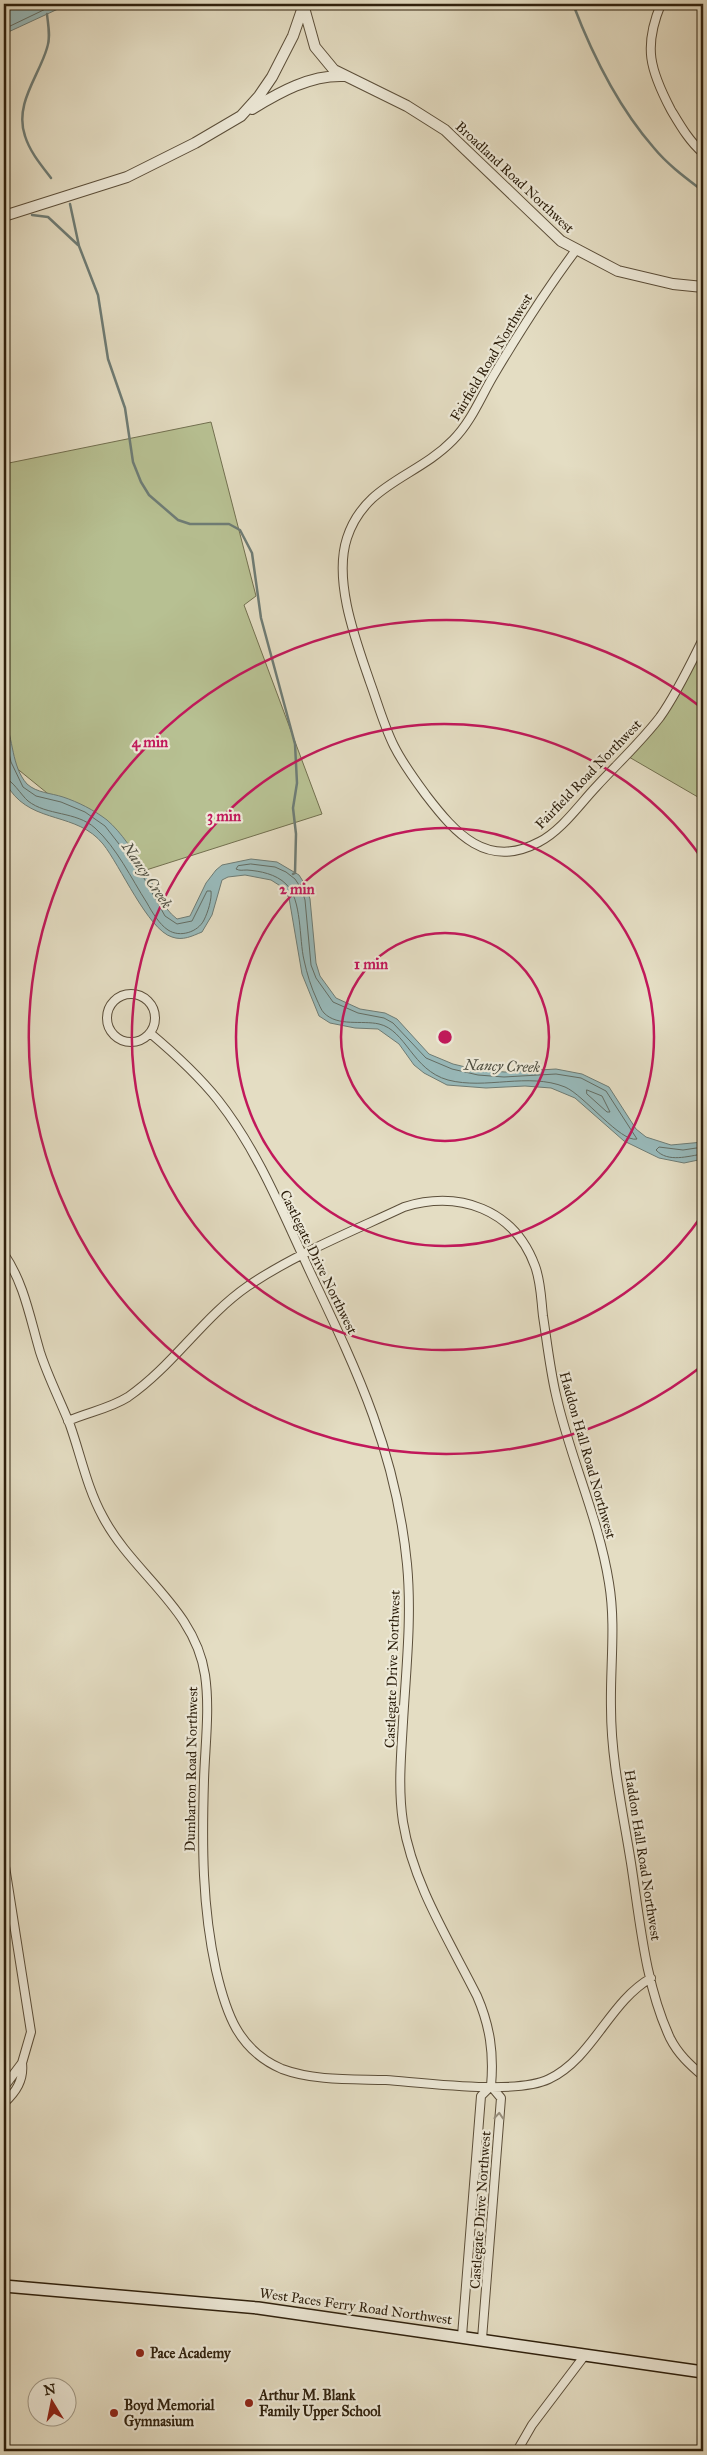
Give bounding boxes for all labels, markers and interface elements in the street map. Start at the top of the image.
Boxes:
street label: Broadland Road Northwest [452,118,578,237]
street label: Fairfield Road Northwest [447,290,536,424]
street label: Fairfield Road Northwest [532,716,645,833]
text: 4 min [132,733,169,752]
text: 3 min [207,807,242,826]
water label: Nancy Creek [118,837,176,912]
text: 2 min [279,880,316,898]
text: 1 min [354,955,389,973]
centre of rings [436,1028,454,1046]
water label: Nancy Creek [463,1056,541,1076]
street label: Castlegate Drive Northwest [276,1187,361,1337]
street label: Haddon Hall Road Northwest [556,1370,620,1541]
street label: Castlegate Drive Northwest [381,1590,404,1748]
street label: Dumbarton Road Northwest [182,1686,201,1852]
street label: Haddon Hall Road Northwest [621,1768,664,1942]
one-way arrow [494,2112,505,2120]
street label: Castlegate Drive Northwest [467,2130,494,2290]
street label: West Paces Ferry Road Northwest [259,2285,453,2328]
place label: Pace Academy [150,2345,232,2363]
marker: Pace Academy [134,2347,146,2359]
north arrow [28,2378,78,2428]
text: N [43,2380,57,2399]
place label: Arthur M. Blank Family Upper School [258,2387,382,2421]
place label: Boyd Memorial Gymnasium [124,2397,216,2431]
marker: Arthur M. Blank Family Upper School [243,2397,255,2409]
marker: Boyd Memorial Gymnasium [108,2407,120,2419]

